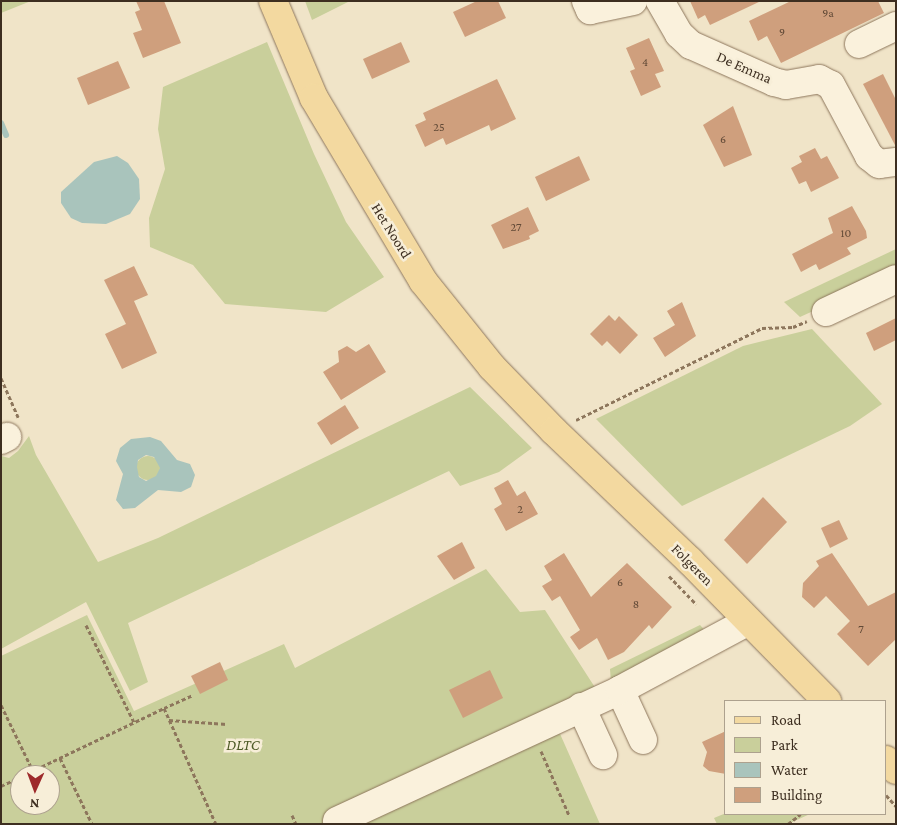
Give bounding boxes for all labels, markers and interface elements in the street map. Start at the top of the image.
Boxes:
house number: 9a [822,7,834,21]
house number: 9 [779,26,785,40]
street label: De Emma [714,48,774,88]
house number: 4 [642,56,648,70]
house number: 25 [433,121,445,135]
house number: 6 [720,133,726,147]
street label: Het Noord [367,200,415,262]
house number: 27 [510,221,522,235]
house number: 10 [841,227,851,241]
house number: 2 [517,503,523,517]
street label: Folgeren [667,540,717,590]
house number: 6 [617,576,623,590]
house number: 8 [633,598,639,612]
house number: 7 [858,623,864,637]
legend [724,700,887,815]
text: Road [771,712,801,728]
park label: DLTC [226,737,260,755]
text: Park [771,737,798,753]
text: Water [771,762,808,778]
north arrow [10,765,60,815]
text: Building [771,787,822,803]
text: N [29,796,40,812]

